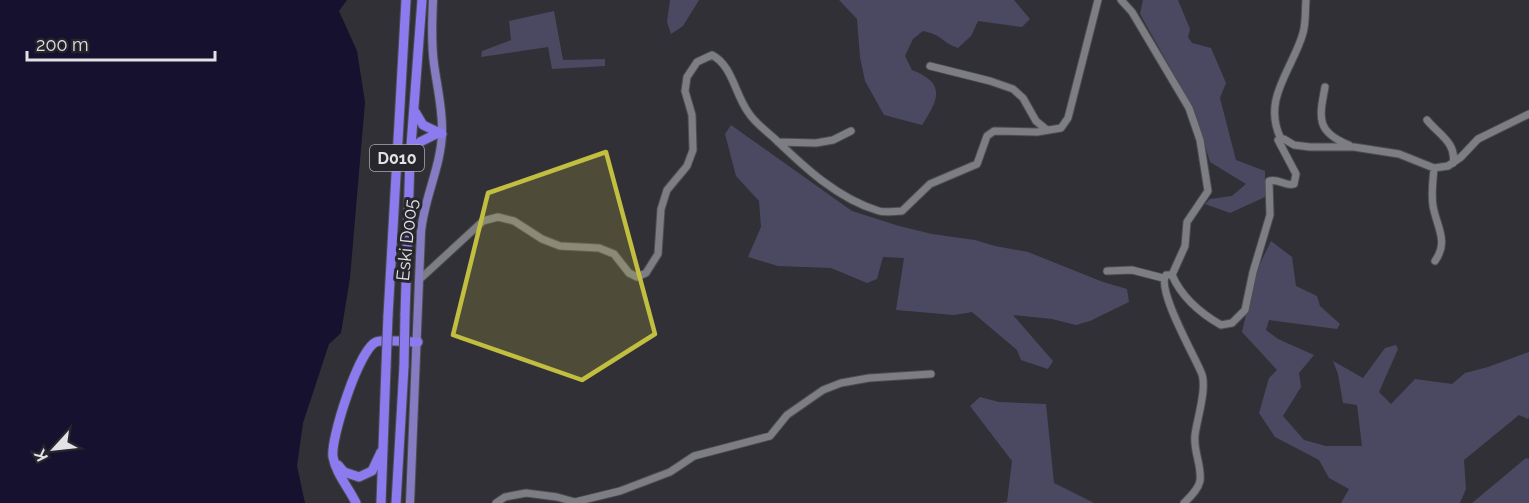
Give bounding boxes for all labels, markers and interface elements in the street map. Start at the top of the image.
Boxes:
scale bar [27,24,214,62]
text: 200 m [36,34,89,55]
road number: D010 [370,145,424,171]
street label: Eski D005 [392,198,421,282]
north arrow [24,419,84,479]
text: K [30,446,52,465]

